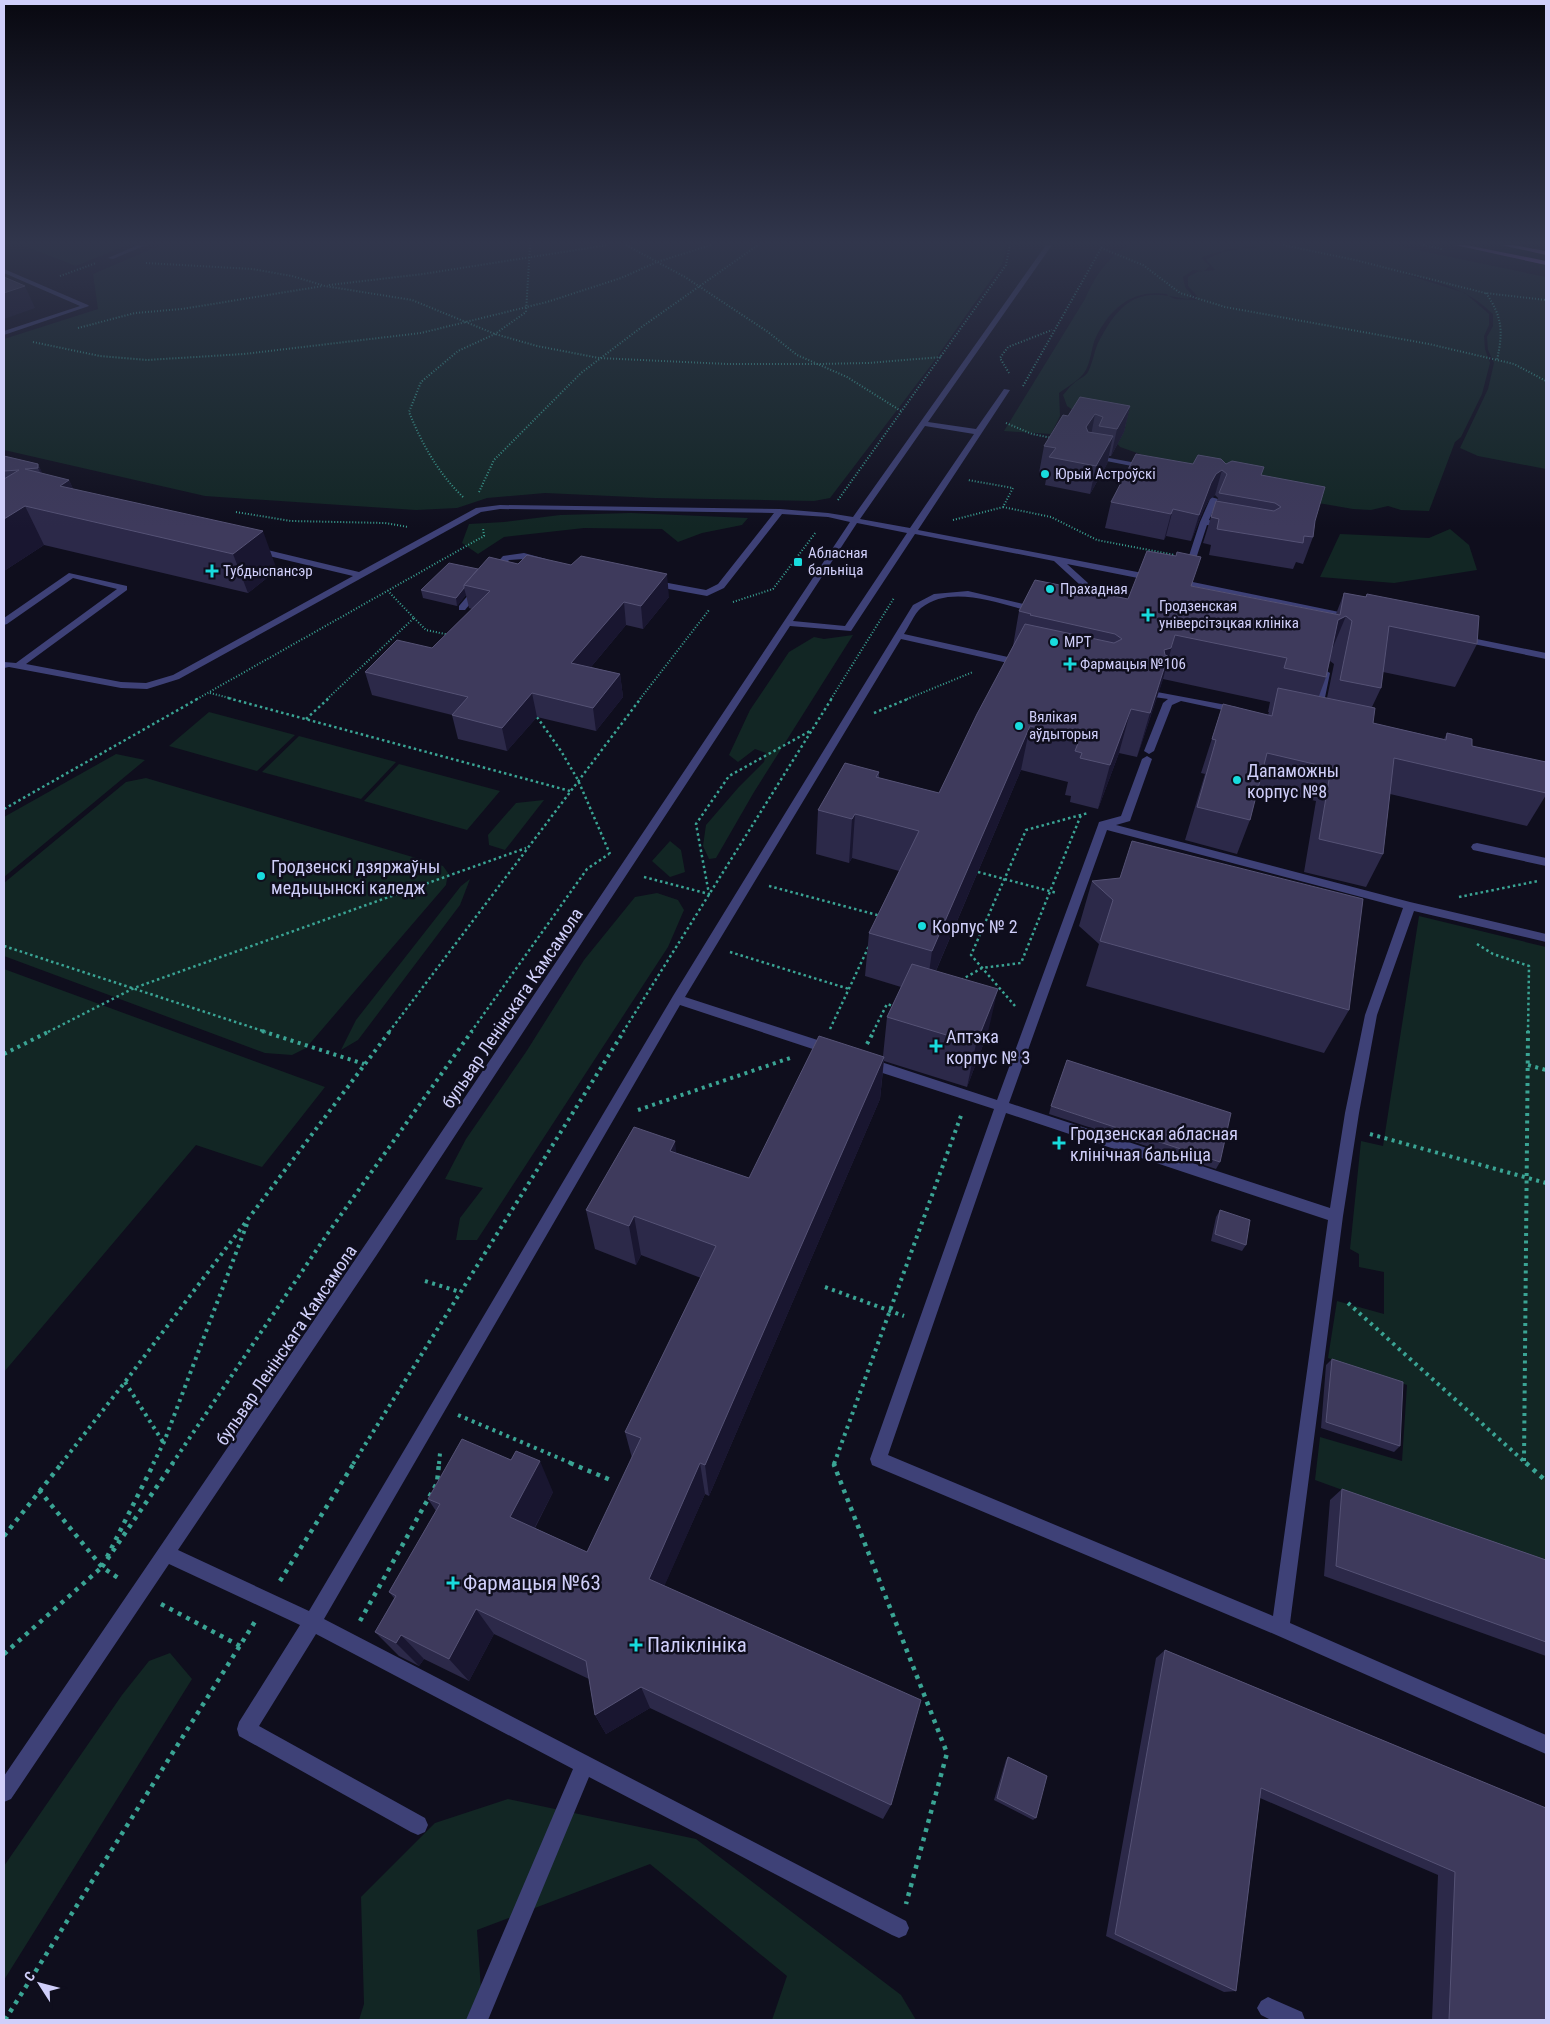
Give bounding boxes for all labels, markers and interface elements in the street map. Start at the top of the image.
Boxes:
place label: Юрый Астроўскі [1055,465,1156,483]
marker: Юрый Астроўскі [1039,468,1051,480]
place label: Абласная бальніца [808,544,868,579]
marker: Абласная бальніца [792,556,804,568]
place label: Тубдыспансэр [223,562,313,580]
marker: Тубдыспансэр [205,564,219,578]
place label: Прахадная [1060,580,1128,598]
marker: Прахадная [1044,583,1056,595]
place label: Гродзенская універсітэцкая клініка [1159,597,1299,632]
marker: Гродзенская універсітэцкая клініка [1141,608,1155,622]
place label: МРТ [1064,633,1092,651]
marker: МРТ [1048,636,1060,648]
place label: Фармацыя №106 [1080,655,1186,673]
marker: Фармацыя №106 [1064,658,1076,670]
place label: Вялікая аўдыторыя [1029,708,1099,743]
marker: Вялікая аўдыторыя [1013,720,1025,732]
place label: Дапаможны корпус №8 [1247,760,1339,802]
marker: Дапаможны корпус №8 [1231,774,1243,786]
place label: Гродзенскі дзяржаўны медыцынскі каледж [271,856,440,898]
marker: Гродзенскі дзяржаўны медыцынскі каледж [255,870,267,882]
street label: бульвар Ленінскага Камсамола [437,904,587,1112]
place label: Корпус № 2 [932,916,1018,937]
marker: Корпус № 2 [916,920,928,932]
place label: Аптэка корпус № 3 [946,1026,1030,1068]
marker: Аптэка корпус № 3 [930,1040,942,1052]
place label: Гродзенская абласная клінічная бальніца [1070,1123,1238,1165]
marker: Гродзенская абласная клінічная бальніца [1052,1136,1066,1150]
street label: бульвар Ленінскага Камсамола [211,1241,361,1449]
place label: Фармацыя №63 [463,1571,601,1595]
marker: Фармацыя №63 [447,1577,459,1589]
place label: Паліклініка [647,1633,747,1657]
marker: Паліклініка [629,1638,643,1652]
north arrow [15,1959,65,2009]
text: С [21,1968,38,1984]

